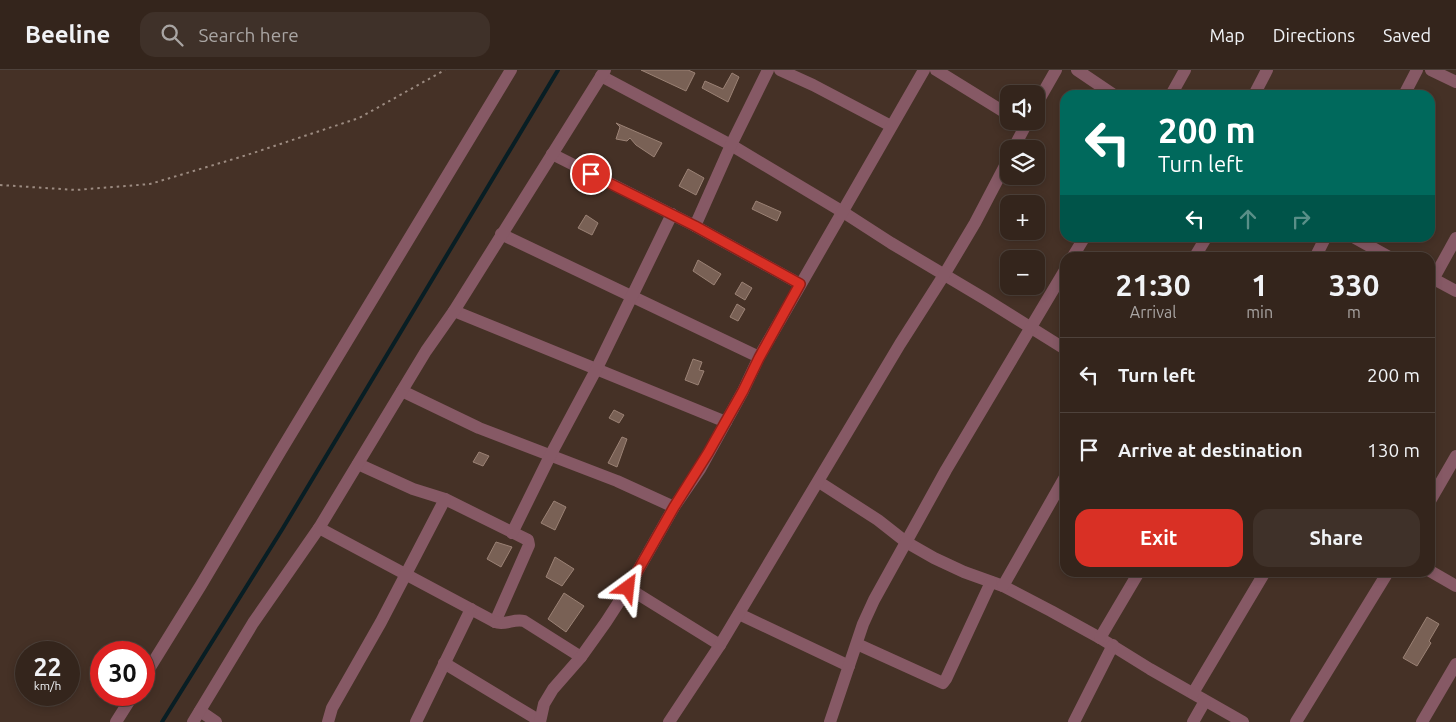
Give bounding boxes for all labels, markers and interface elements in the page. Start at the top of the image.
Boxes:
search box [140,12,490,57]
text: Beeline [25,21,110,48]
icon: search [158,21,186,49]
text: Search here [198,24,299,46]
text: Map [1209,25,1245,45]
text: Directions [1273,25,1355,45]
text: Saved [1383,25,1431,45]
map controls [1000,85,1045,295]
button: sound [1000,85,1045,130]
icon: left [1075,110,1140,175]
text: 200 m [1158,110,1256,150]
button: layers [1000,140,1045,185]
text: Turn left [1158,151,1243,176]
pin [570,153,612,195]
icon: arrive [577,160,605,188]
button: + [1000,195,1045,240]
icon: left [1181,205,1209,233]
icon: ahead [1234,205,1262,233]
icon: right [1287,205,1315,233]
button: − [1000,250,1045,295]
text: 21:30 [1116,268,1191,302]
text: 1 [1251,268,1268,302]
text: 330 [1329,268,1379,302]
text: Arrival [1130,303,1176,321]
text: min [1246,303,1273,321]
text: m [1347,303,1361,321]
icon: left [1075,361,1103,389]
text: Turn left [1118,364,1196,386]
text: 200 m [1367,364,1420,386]
icon: arrive [1075,436,1103,464]
text: Arrive at destination [1118,439,1303,461]
text: 130 m [1367,439,1420,461]
button: Exit [1075,509,1243,567]
button: Share [1253,509,1420,567]
position arrow [601,561,653,613]
speed limit sign: 30 [90,641,155,706]
text: 22 [33,653,62,681]
text: km/h [34,679,61,692]

